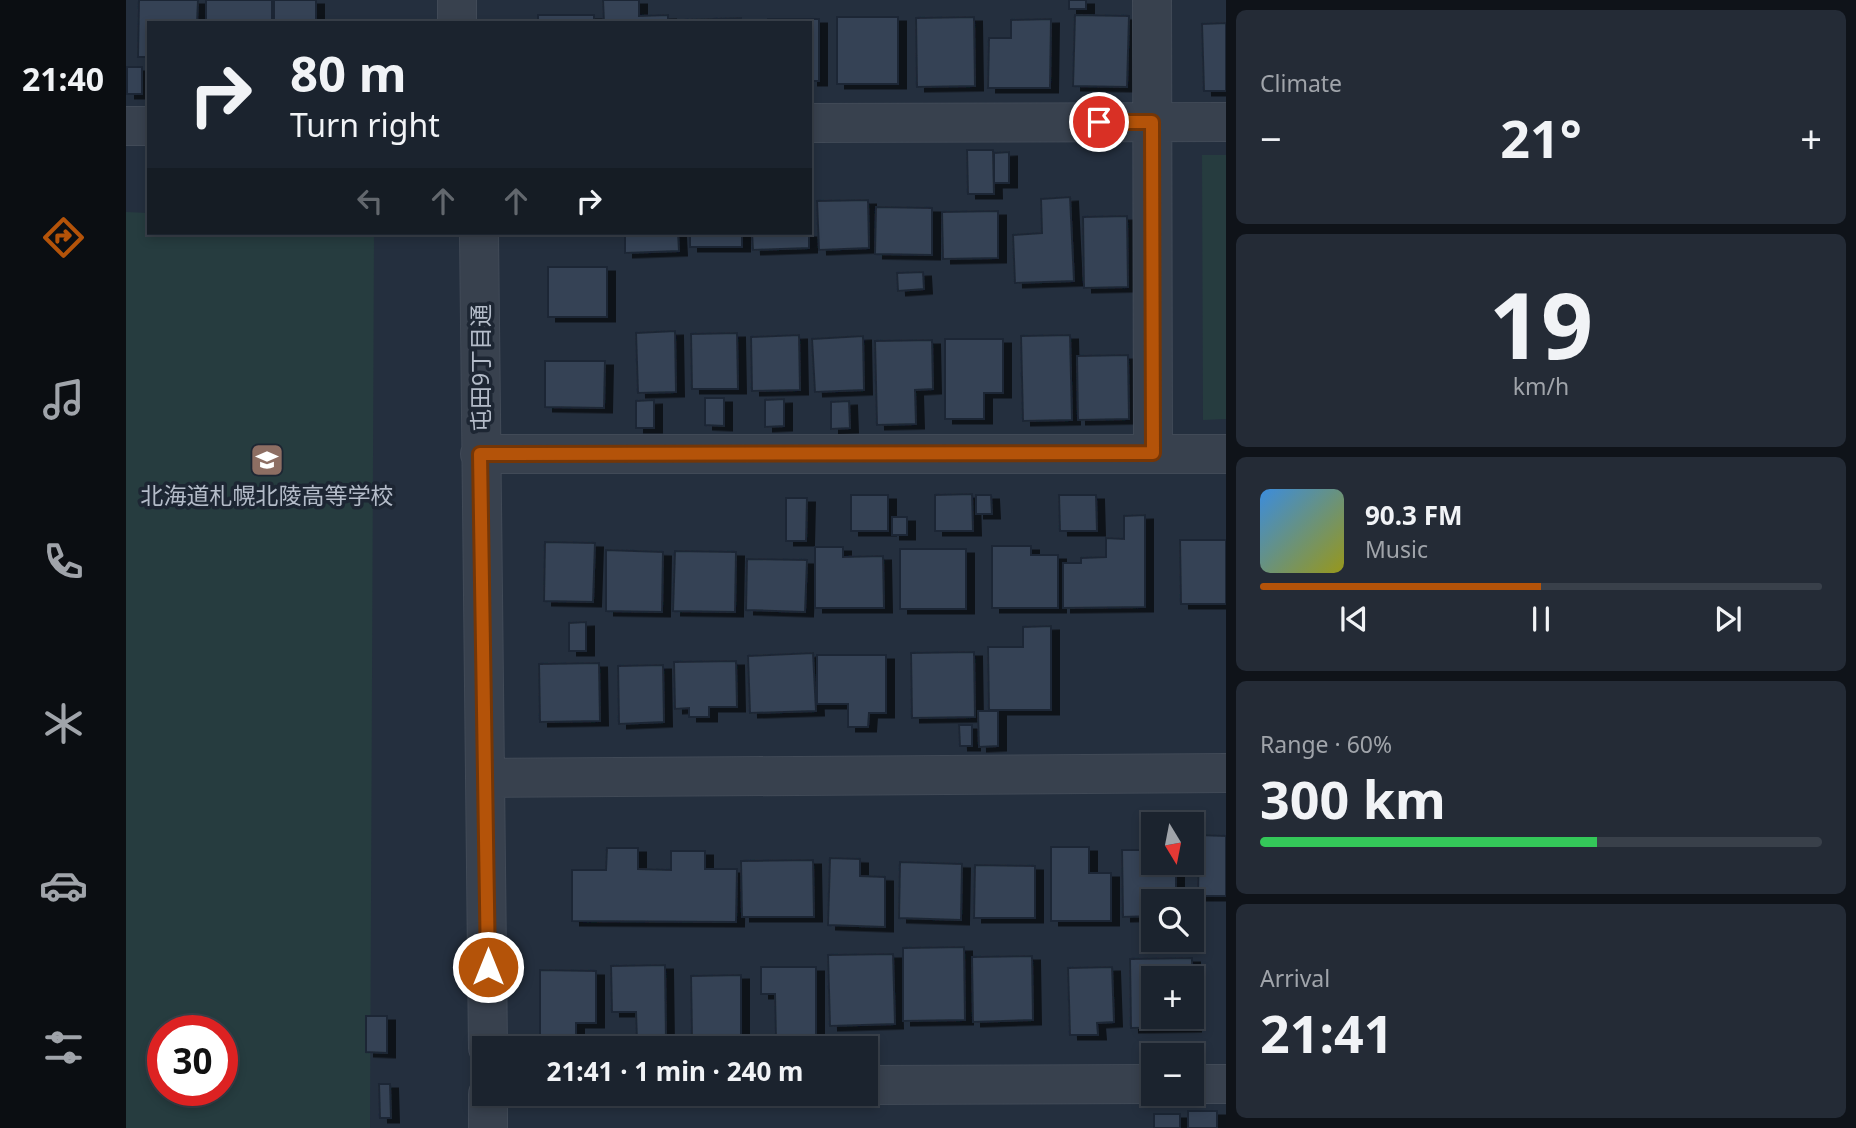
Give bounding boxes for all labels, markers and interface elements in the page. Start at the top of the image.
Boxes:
text: 80 m [290,40,407,106]
icon: right [175,49,266,140]
text: 21:40 [22,57,104,100]
text: Climate [1260,67,1342,99]
pin [1069,92,1129,152]
text: 21° [1500,102,1582,173]
text: Turn right [290,103,440,146]
icon: arrive [1080,103,1118,141]
text: − [1260,112,1282,164]
text: + [1800,112,1822,164]
icon: left [351,182,389,220]
icon: ahead [424,182,462,220]
icon: ahead [497,182,535,220]
icon: right [570,182,608,220]
icon: directions [39,213,88,262]
text: 19 [1489,262,1593,386]
street label: 屯田9丁目通 [464,304,496,432]
text: km/h [1513,370,1569,402]
icon: music [39,375,88,424]
school or university icon: 北海道札幌北陵高等学校 [248,441,286,479]
place label: 北海道札幌北陵高等学校 [141,479,394,511]
text: 90.3 FM [1365,497,1462,533]
text: Music [1365,533,1428,565]
icon: phone [39,537,88,586]
icon: previous [1335,600,1373,638]
icon: pause [1522,600,1560,638]
icon: next [1709,600,1747,638]
icon: climate [39,699,88,748]
text: Range · 60% [1260,728,1392,760]
text: 300 km [1260,763,1446,834]
north arrow [1141,812,1204,875]
map controls [1141,812,1204,1106]
icon: car [39,861,88,910]
button: search [1141,889,1204,952]
position arrow [451,930,525,1004]
text: Arrival [1260,962,1330,994]
button: + [1141,966,1204,1029]
text: 21:41 [1260,997,1394,1068]
speed limit sign: 30 [147,1015,238,1106]
icon: filters [39,1023,88,1072]
button: − [1141,1043,1204,1106]
text: 21:41 · 1 min · 240 m [547,1053,803,1089]

